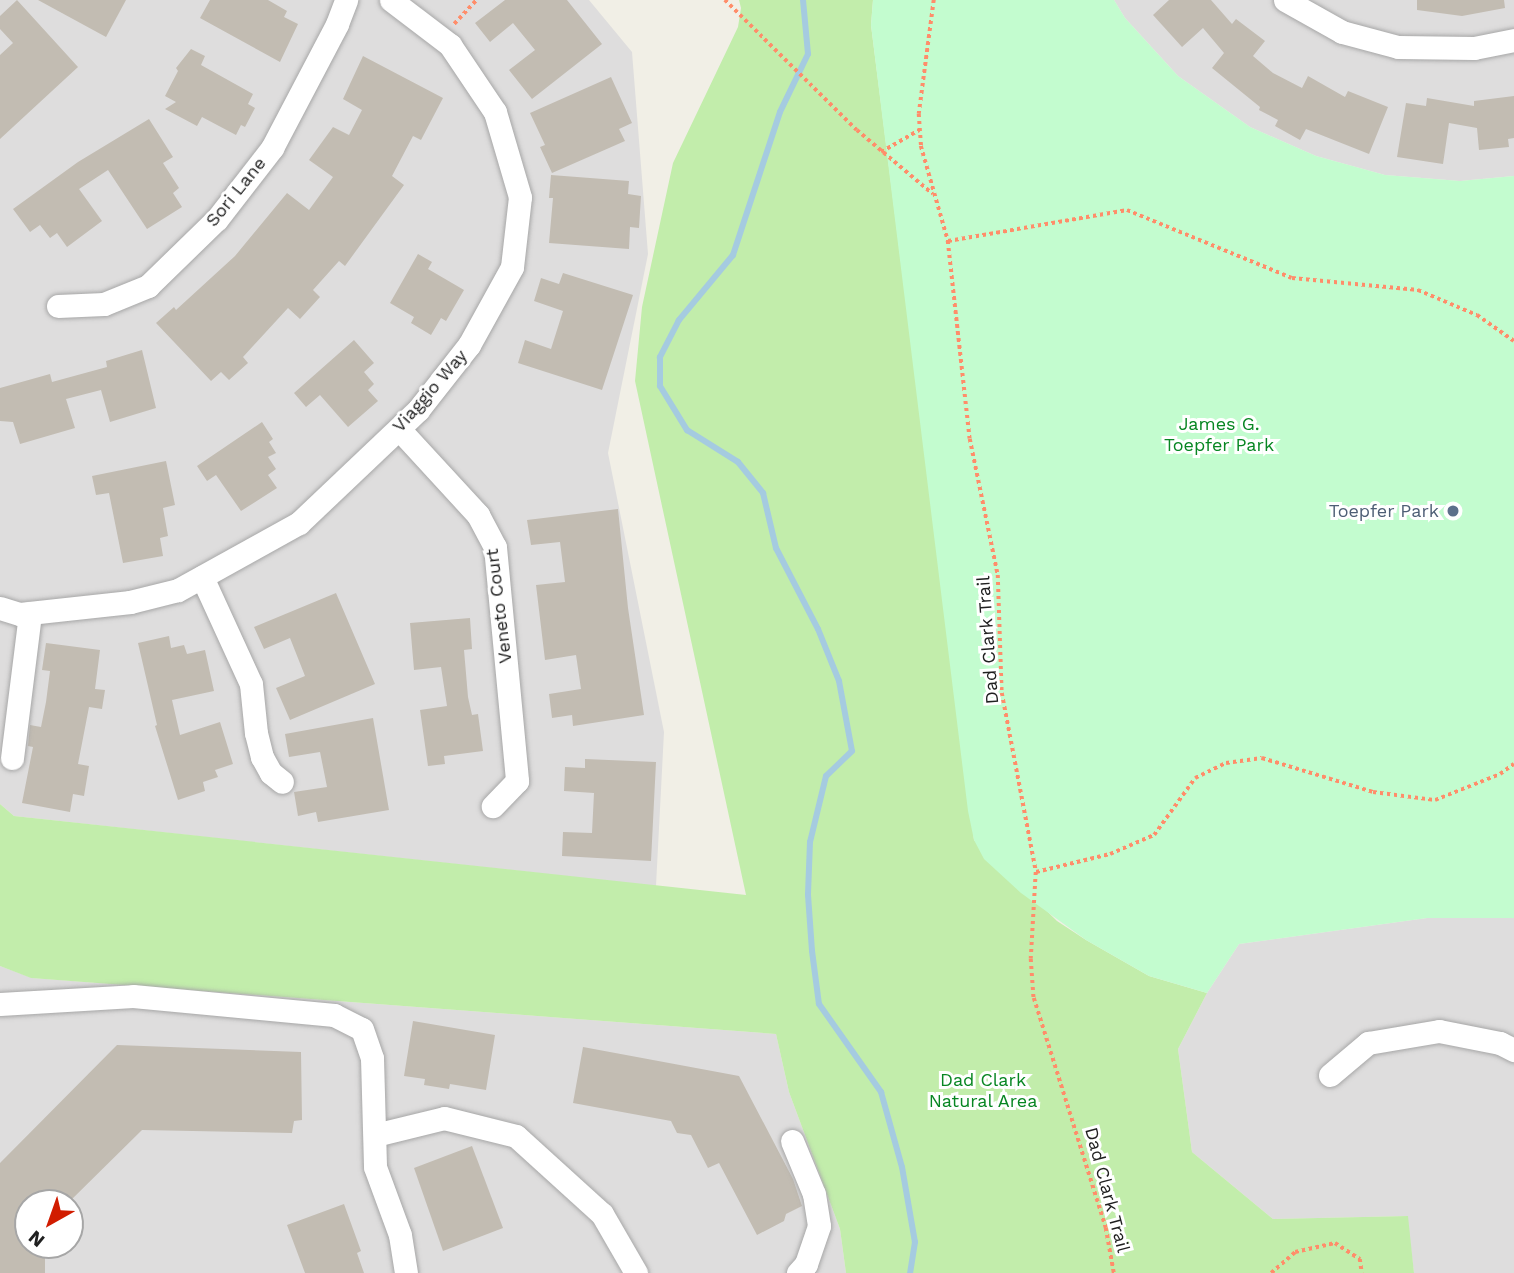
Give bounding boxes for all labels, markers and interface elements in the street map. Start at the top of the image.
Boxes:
street label: Sori Lane [201,153,271,231]
street label: Viaggio Way [388,345,472,437]
park label: James G. Toepfer Park [1164,414,1274,457]
place label: Toepfer Park [1328,500,1439,522]
marker: Toepfer Park [1445,503,1461,519]
street label: Veneto Court [481,547,517,665]
street label: Dad Clark Trail [973,575,1003,705]
park label: Dad Clark Natural Area [928,1070,1038,1112]
street label: Dad Clark Trail [1080,1125,1134,1255]
north arrow [14,1189,84,1259]
text: N [24,1226,49,1252]

